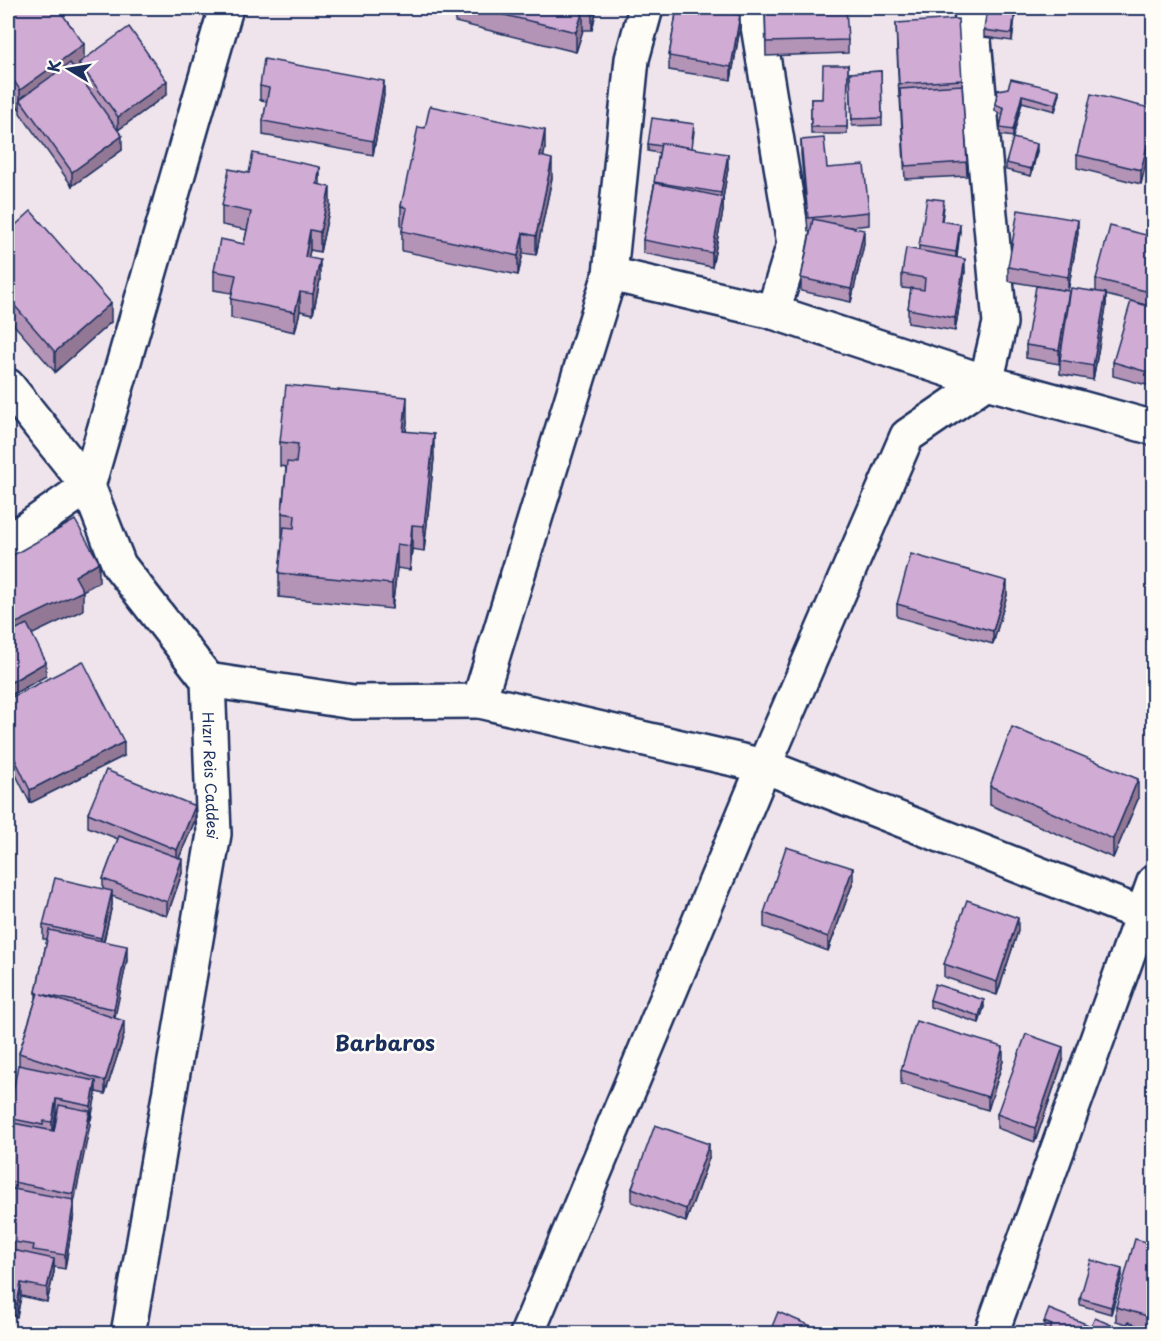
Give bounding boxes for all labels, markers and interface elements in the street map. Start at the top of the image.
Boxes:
north arrow [39,39,99,99]
text: K [40,58,66,74]
street label: Hızır Reis Caddesi [198,711,226,841]
district label: Barbaros [335,1026,435,1058]

